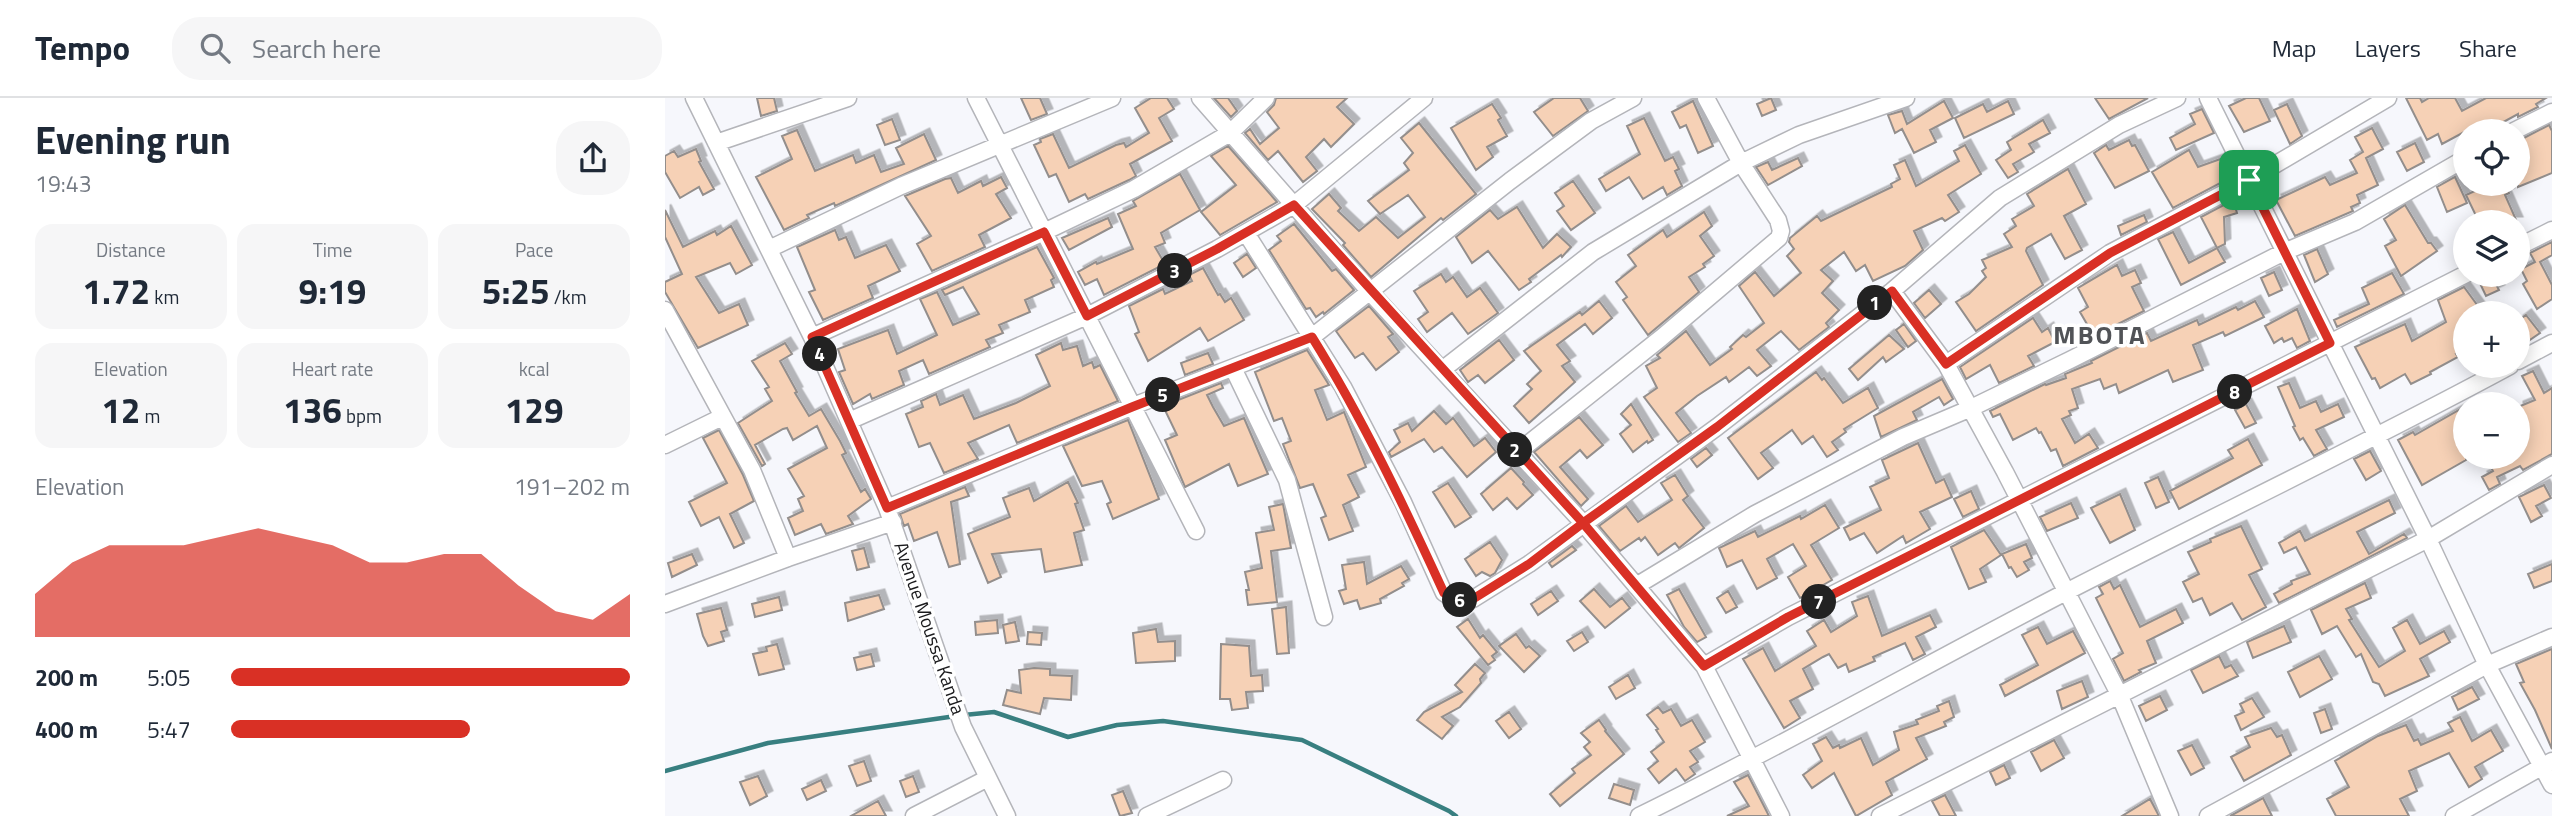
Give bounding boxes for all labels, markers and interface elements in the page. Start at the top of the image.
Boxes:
search box [172,17,662,80]
text: Tempo [35,23,130,73]
icon: search [196,29,234,67]
text: Search here [252,29,381,68]
text: Map [2272,30,2317,66]
text: Layers [2355,30,2421,66]
text: Share [2459,30,2517,66]
text: Evening run [35,111,231,169]
map controls [2453,119,2530,469]
button: locate [2453,119,2530,196]
button: share [556,121,630,195]
pin [2219,150,2279,210]
icon: arrive [2230,161,2268,199]
text: 19:43 [35,166,92,201]
button: layers [2453,210,2530,287]
text: Distance [96,235,166,264]
text: Time [313,235,352,264]
text: Pace [515,235,553,264]
pin: 3 [1157,254,1193,288]
text: 3 [1169,256,1180,285]
text: 1.72 [82,264,150,318]
text: 9:19 [299,264,366,318]
text: 5:25 [482,264,550,318]
text: km [150,282,179,311]
text: /km [550,282,587,311]
pin: 1 [1857,286,1893,320]
text: 1 [1869,288,1880,317]
button: + [2453,301,2530,378]
district label: MBOTA [2053,315,2147,354]
pin: 4 [803,336,837,372]
text: 4 [814,339,825,368]
text: Elevation [94,354,168,383]
text: Heart rate [292,354,373,383]
text: kcal [519,354,550,383]
pin: 8 [2217,374,2253,410]
text: 8 [2229,377,2240,406]
pin: 5 [1145,378,1181,412]
text: 5 [1157,380,1168,409]
text: 12 [101,383,140,437]
text: 136 [283,383,342,437]
text: 129 [505,383,564,437]
button: − [2453,392,2530,469]
text: m [140,401,160,430]
text: bpm [342,401,382,430]
pin: 2 [1497,432,1533,468]
text: 2 [1509,435,1520,464]
text: Elevation [35,469,124,504]
text: 191–202 m [514,469,630,504]
street label: Avenue Moussa Kanda [887,538,974,719]
pin: 6 [1443,582,1477,618]
pin: 7 [1801,584,1837,620]
text: 6 [1454,585,1465,614]
text: 7 [1813,587,1824,616]
text: 200 m [35,660,98,695]
text: 5:05 [147,660,191,695]
text: 400 m [35,712,98,747]
text: 5:47 [147,712,191,747]

